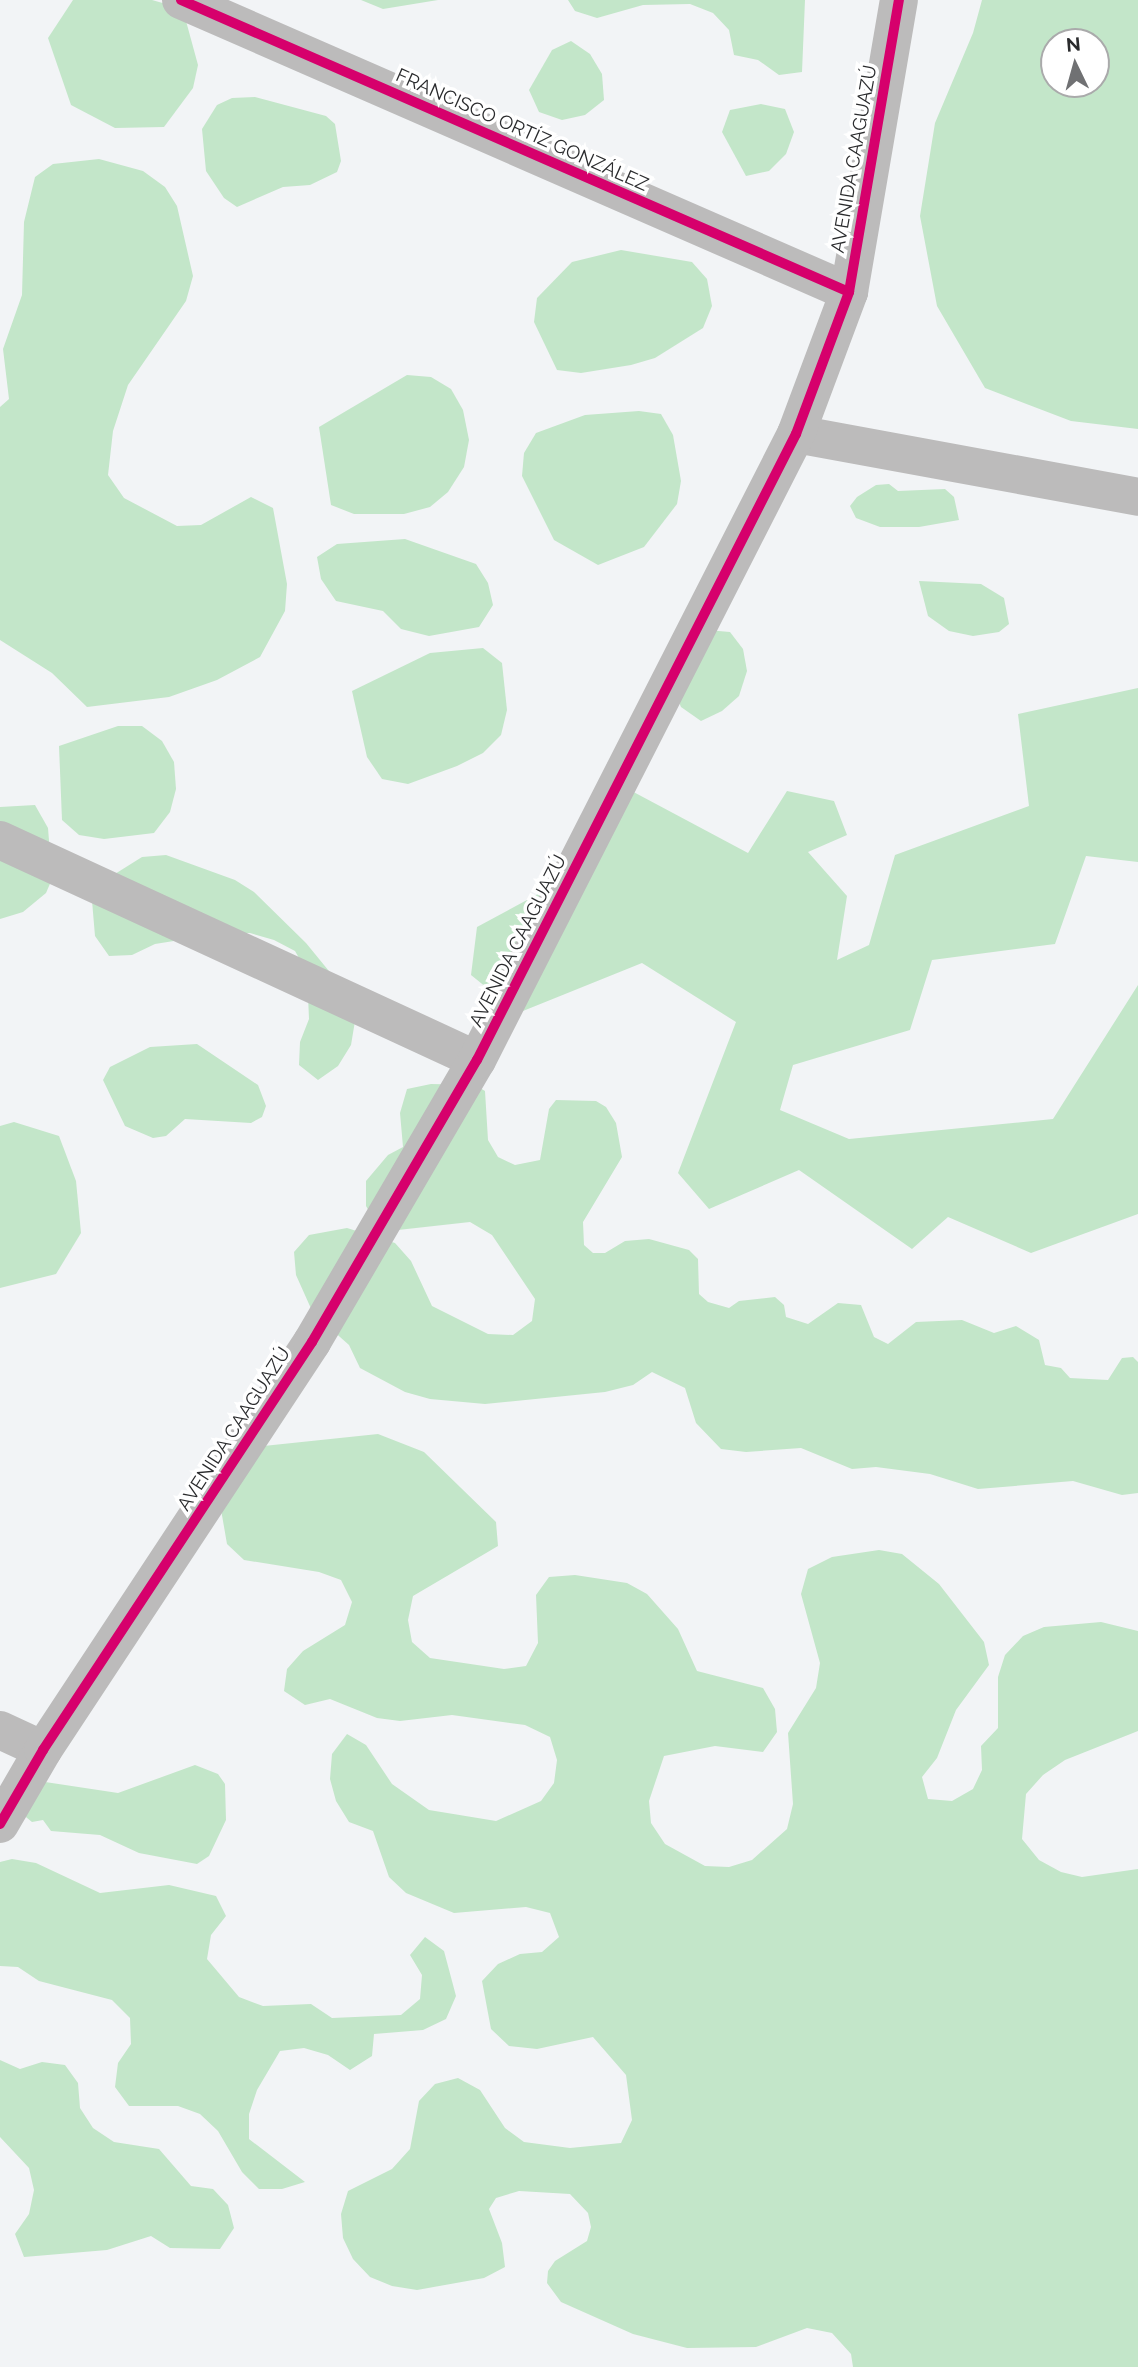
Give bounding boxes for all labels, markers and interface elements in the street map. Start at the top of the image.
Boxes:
north arrow [1040,28,1110,98]
text: N [1065,32,1082,56]
street label: AVENIDA CAAGUAZÚ [826,63,882,255]
street label: FRANCISCO ORTÍZ GONZÁLEZ [392,64,652,196]
street label: AVENIDA CAAGUAZÚ [464,851,572,1031]
street label: AVENIDA CAAGUAZÚ [172,1343,296,1515]

